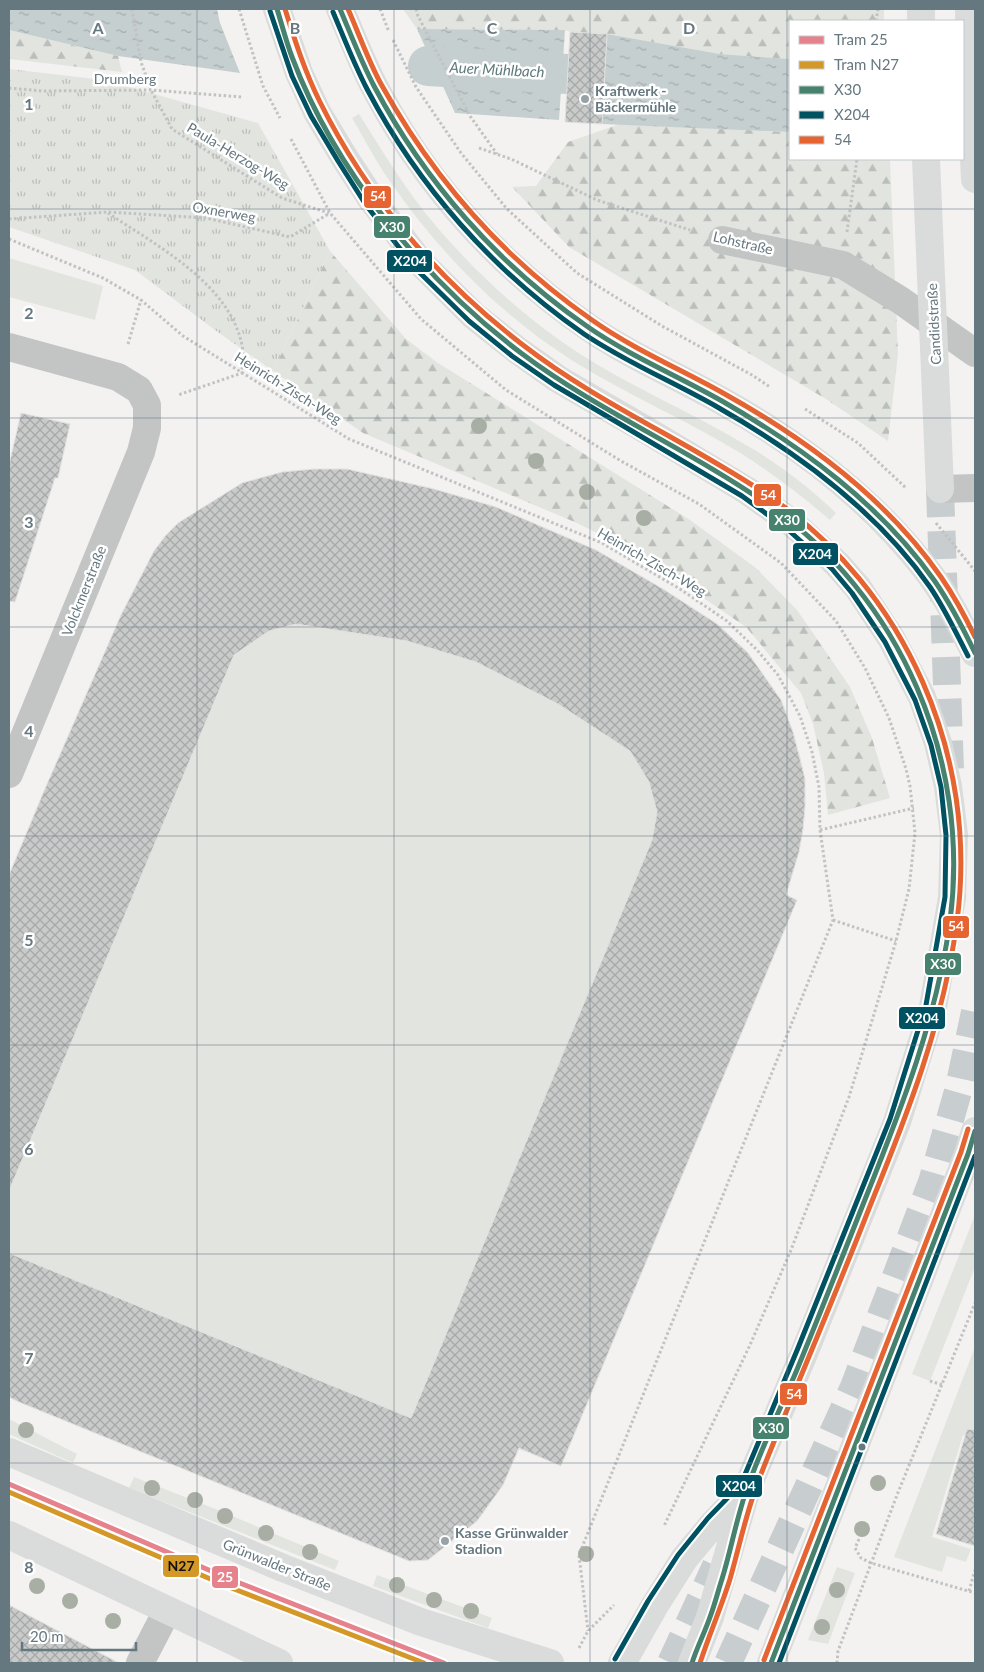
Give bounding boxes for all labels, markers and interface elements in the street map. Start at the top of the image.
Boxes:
text: A [91,18,104,37]
text: B [290,18,300,37]
text: C [487,18,498,37]
text: D [683,18,695,37]
legend [789,20,964,160]
text: Tram 25 [834,30,888,48]
text: Tram N27 [834,55,899,73]
water label: Auer Mühlbach [448,57,545,80]
street label: Drumberg [94,70,156,87]
text: X30 [834,80,861,98]
place label: Kraftwerk - Bäckermühle [595,82,677,115]
marker: Kraftwerk - Bäckermühle [579,93,591,105]
text: 1 [24,94,34,113]
text: X204 [834,105,870,123]
street label: Paula-Herzog-Weg [184,118,292,193]
text: 54 [834,130,852,148]
line badge: 54 [363,185,392,209]
text: 54 [370,187,386,204]
street label: Oxnerweg [191,198,257,225]
line badge: X30 [373,215,411,239]
text: X30 [379,218,405,235]
street label: Lohstraße [711,227,775,258]
line badge: X204 [386,249,433,273]
text: X204 [393,252,427,269]
street label: Candidstraße [923,283,944,365]
text: 2 [24,303,34,322]
street label: Heinrich-Zisch-Weg [232,348,345,427]
line badge: 54 [753,483,782,507]
text: 54 [760,486,776,503]
line badge: X30 [768,508,806,532]
text: X30 [774,511,800,528]
text: 3 [24,512,34,531]
street label: Heinrich-Zisch-Weg [595,524,710,600]
line badge: X204 [792,542,839,566]
street label: Volckmerstraße [58,543,109,638]
text: X204 [798,545,832,562]
text: 4 [24,721,34,740]
line badge: 54 [942,915,970,939]
text: 54 [948,917,964,934]
text: 5 [24,930,34,949]
line badge: X30 [924,952,962,976]
text: X30 [930,955,956,972]
line badge: X204 [898,1006,946,1030]
text: X204 [905,1009,939,1026]
text: 6 [24,1139,34,1158]
text: 7 [24,1348,34,1367]
line badge: 54 [779,1382,808,1406]
text: 54 [786,1385,802,1402]
line badge: X30 [752,1416,790,1440]
text: X30 [758,1419,784,1436]
unlabelled marker [857,1442,867,1452]
line badge: X204 [715,1474,763,1498]
text: X204 [722,1477,756,1494]
place label: Kasse Grünwalder Stadion [455,1524,569,1557]
street label: Grünwalder Straße [221,1535,334,1594]
marker: Kasse Grünwalder Stadion [439,1535,451,1547]
line badge: N27 [162,1554,200,1578]
text: 8 [24,1557,34,1576]
text: N27 [167,1557,195,1574]
line badge: 25 [211,1565,239,1589]
text: 25 [217,1568,233,1585]
scale bar [22,1620,136,1652]
text: 20 m [30,1627,64,1645]

